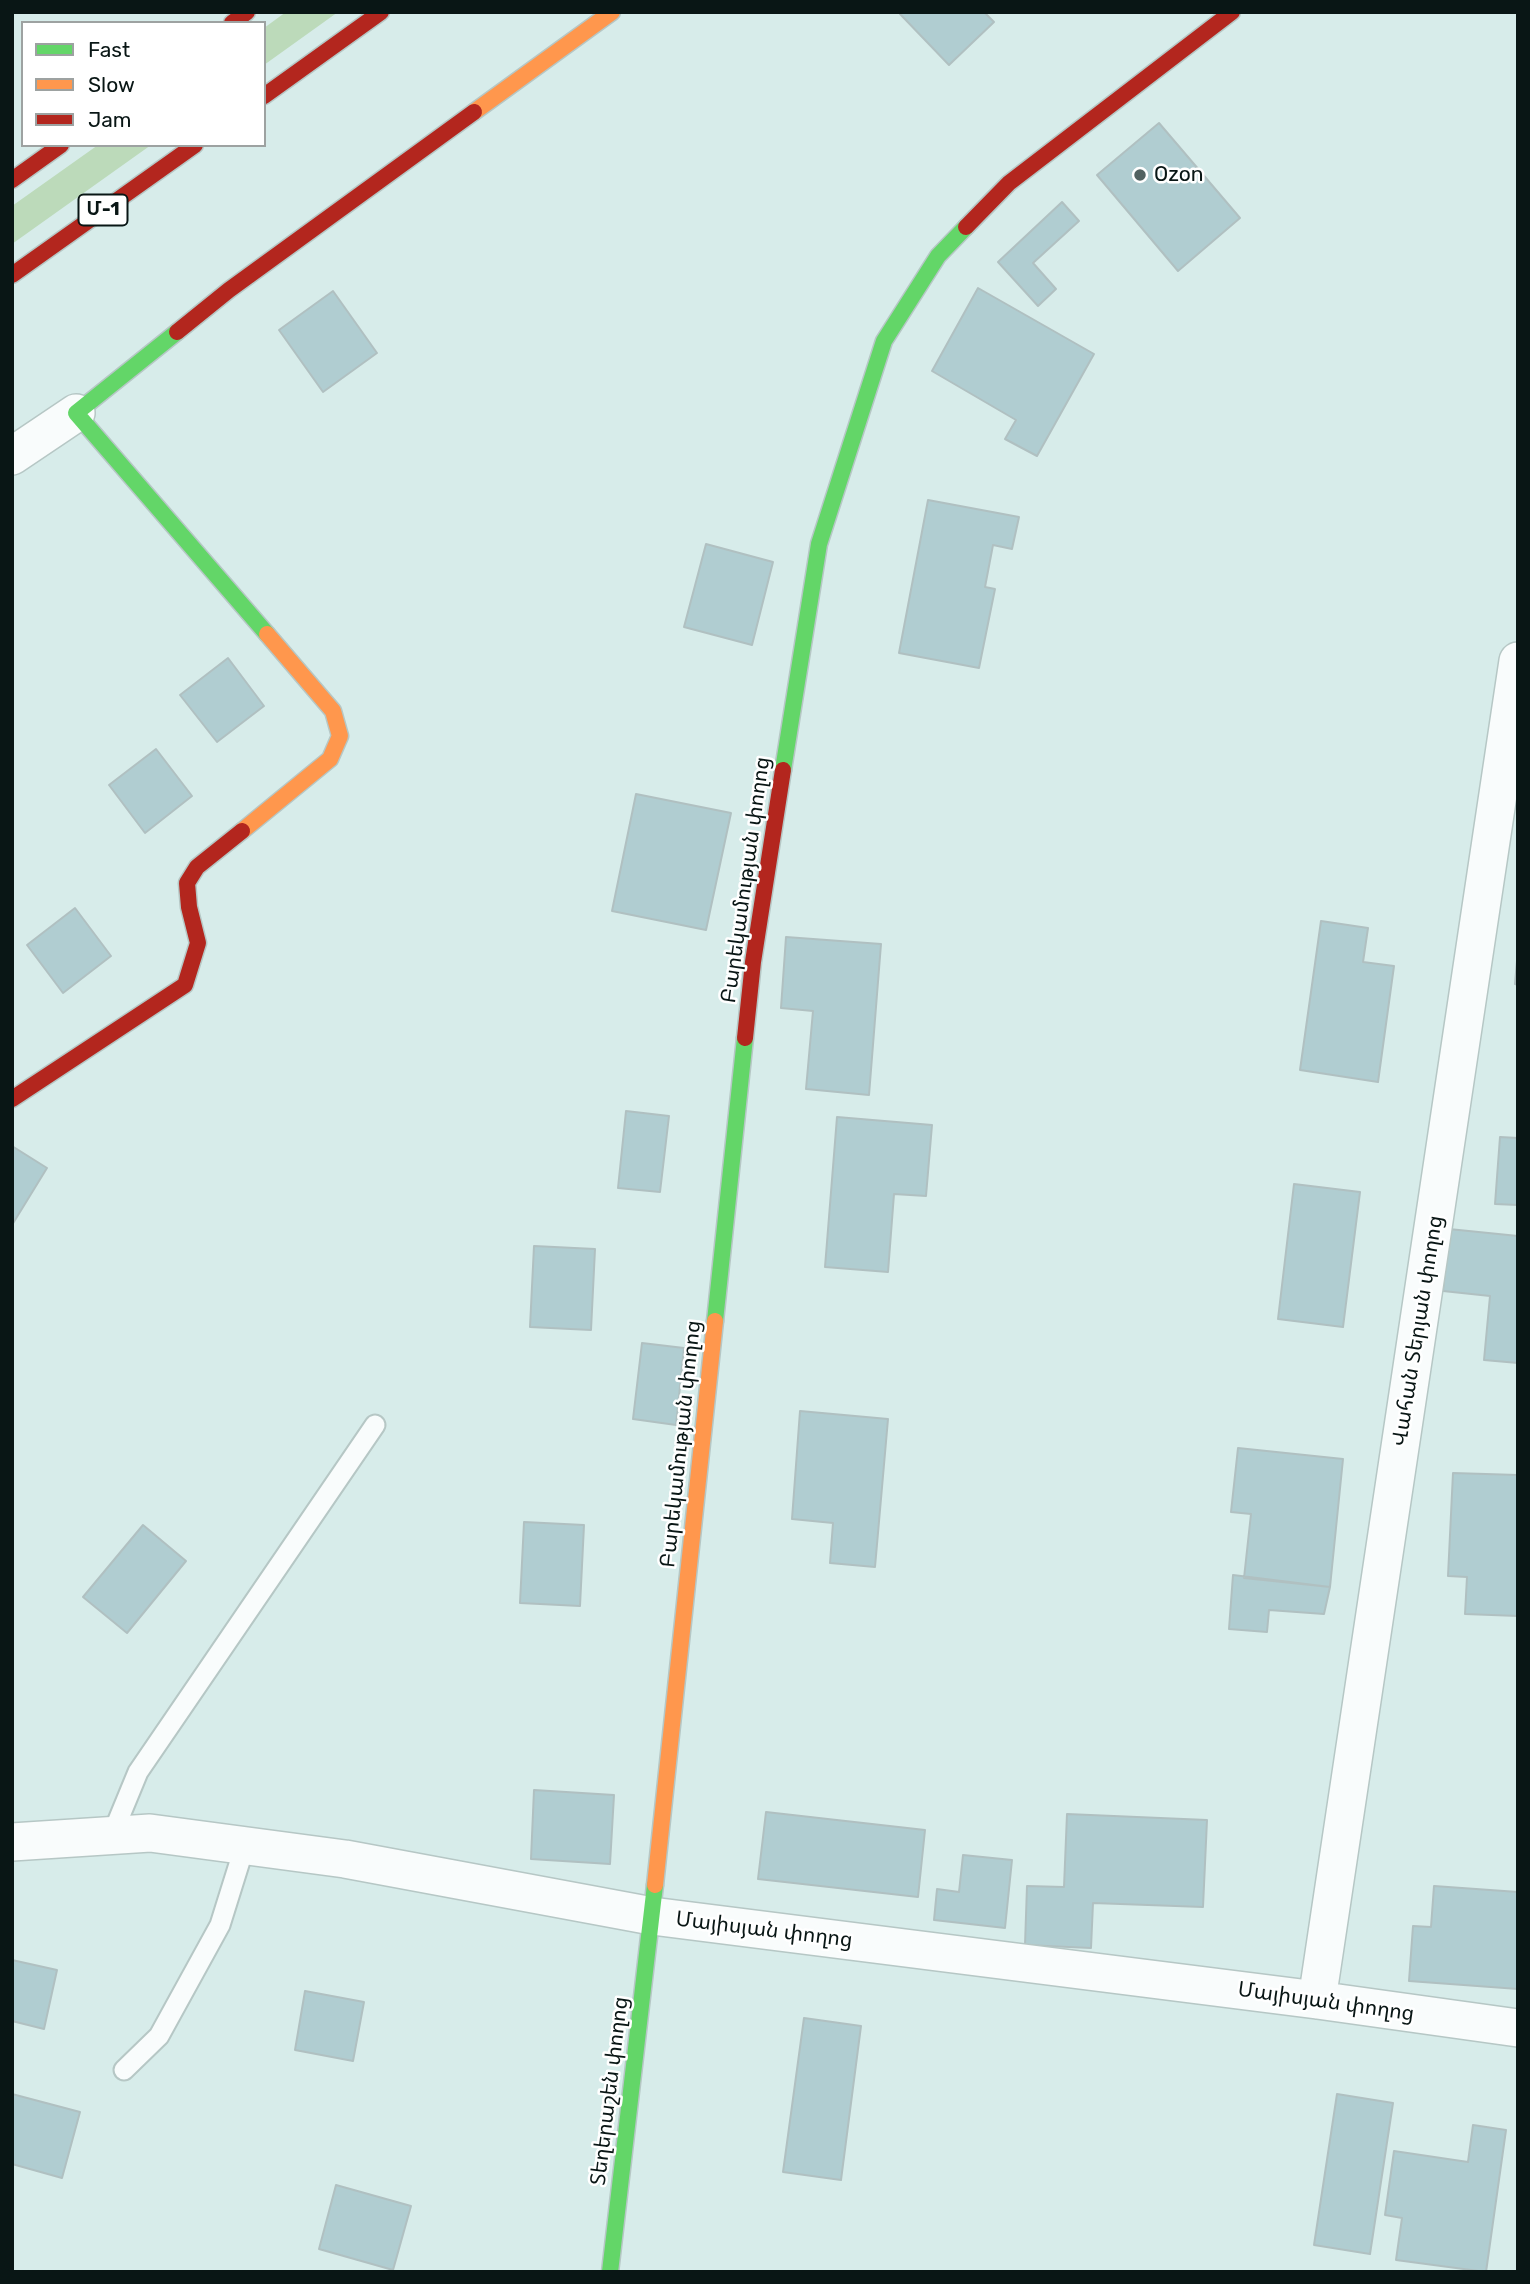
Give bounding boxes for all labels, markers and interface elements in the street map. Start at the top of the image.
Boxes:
legend [21,21,266,147]
text: Fast [88,37,130,62]
text: Slow [88,72,135,97]
text: Jam [88,107,132,132]
place label: Ozon [1154,162,1204,188]
marker: Ozon [1132,167,1148,183]
road number: Մ-1 [78,194,128,226]
street label: Բարեկամության փողոց [716,755,776,1005]
street label: Վահան Տերյան փողոց [1387,1214,1449,1448]
street label: Բարեկամության փողոց [655,1319,707,1569]
street label: Մայիսյան փողոց [674,1907,854,1953]
street label: Մայիսյան փողոց [1236,1977,1416,2027]
street label: Տեղերաշեն փողոց [586,1995,634,2187]

